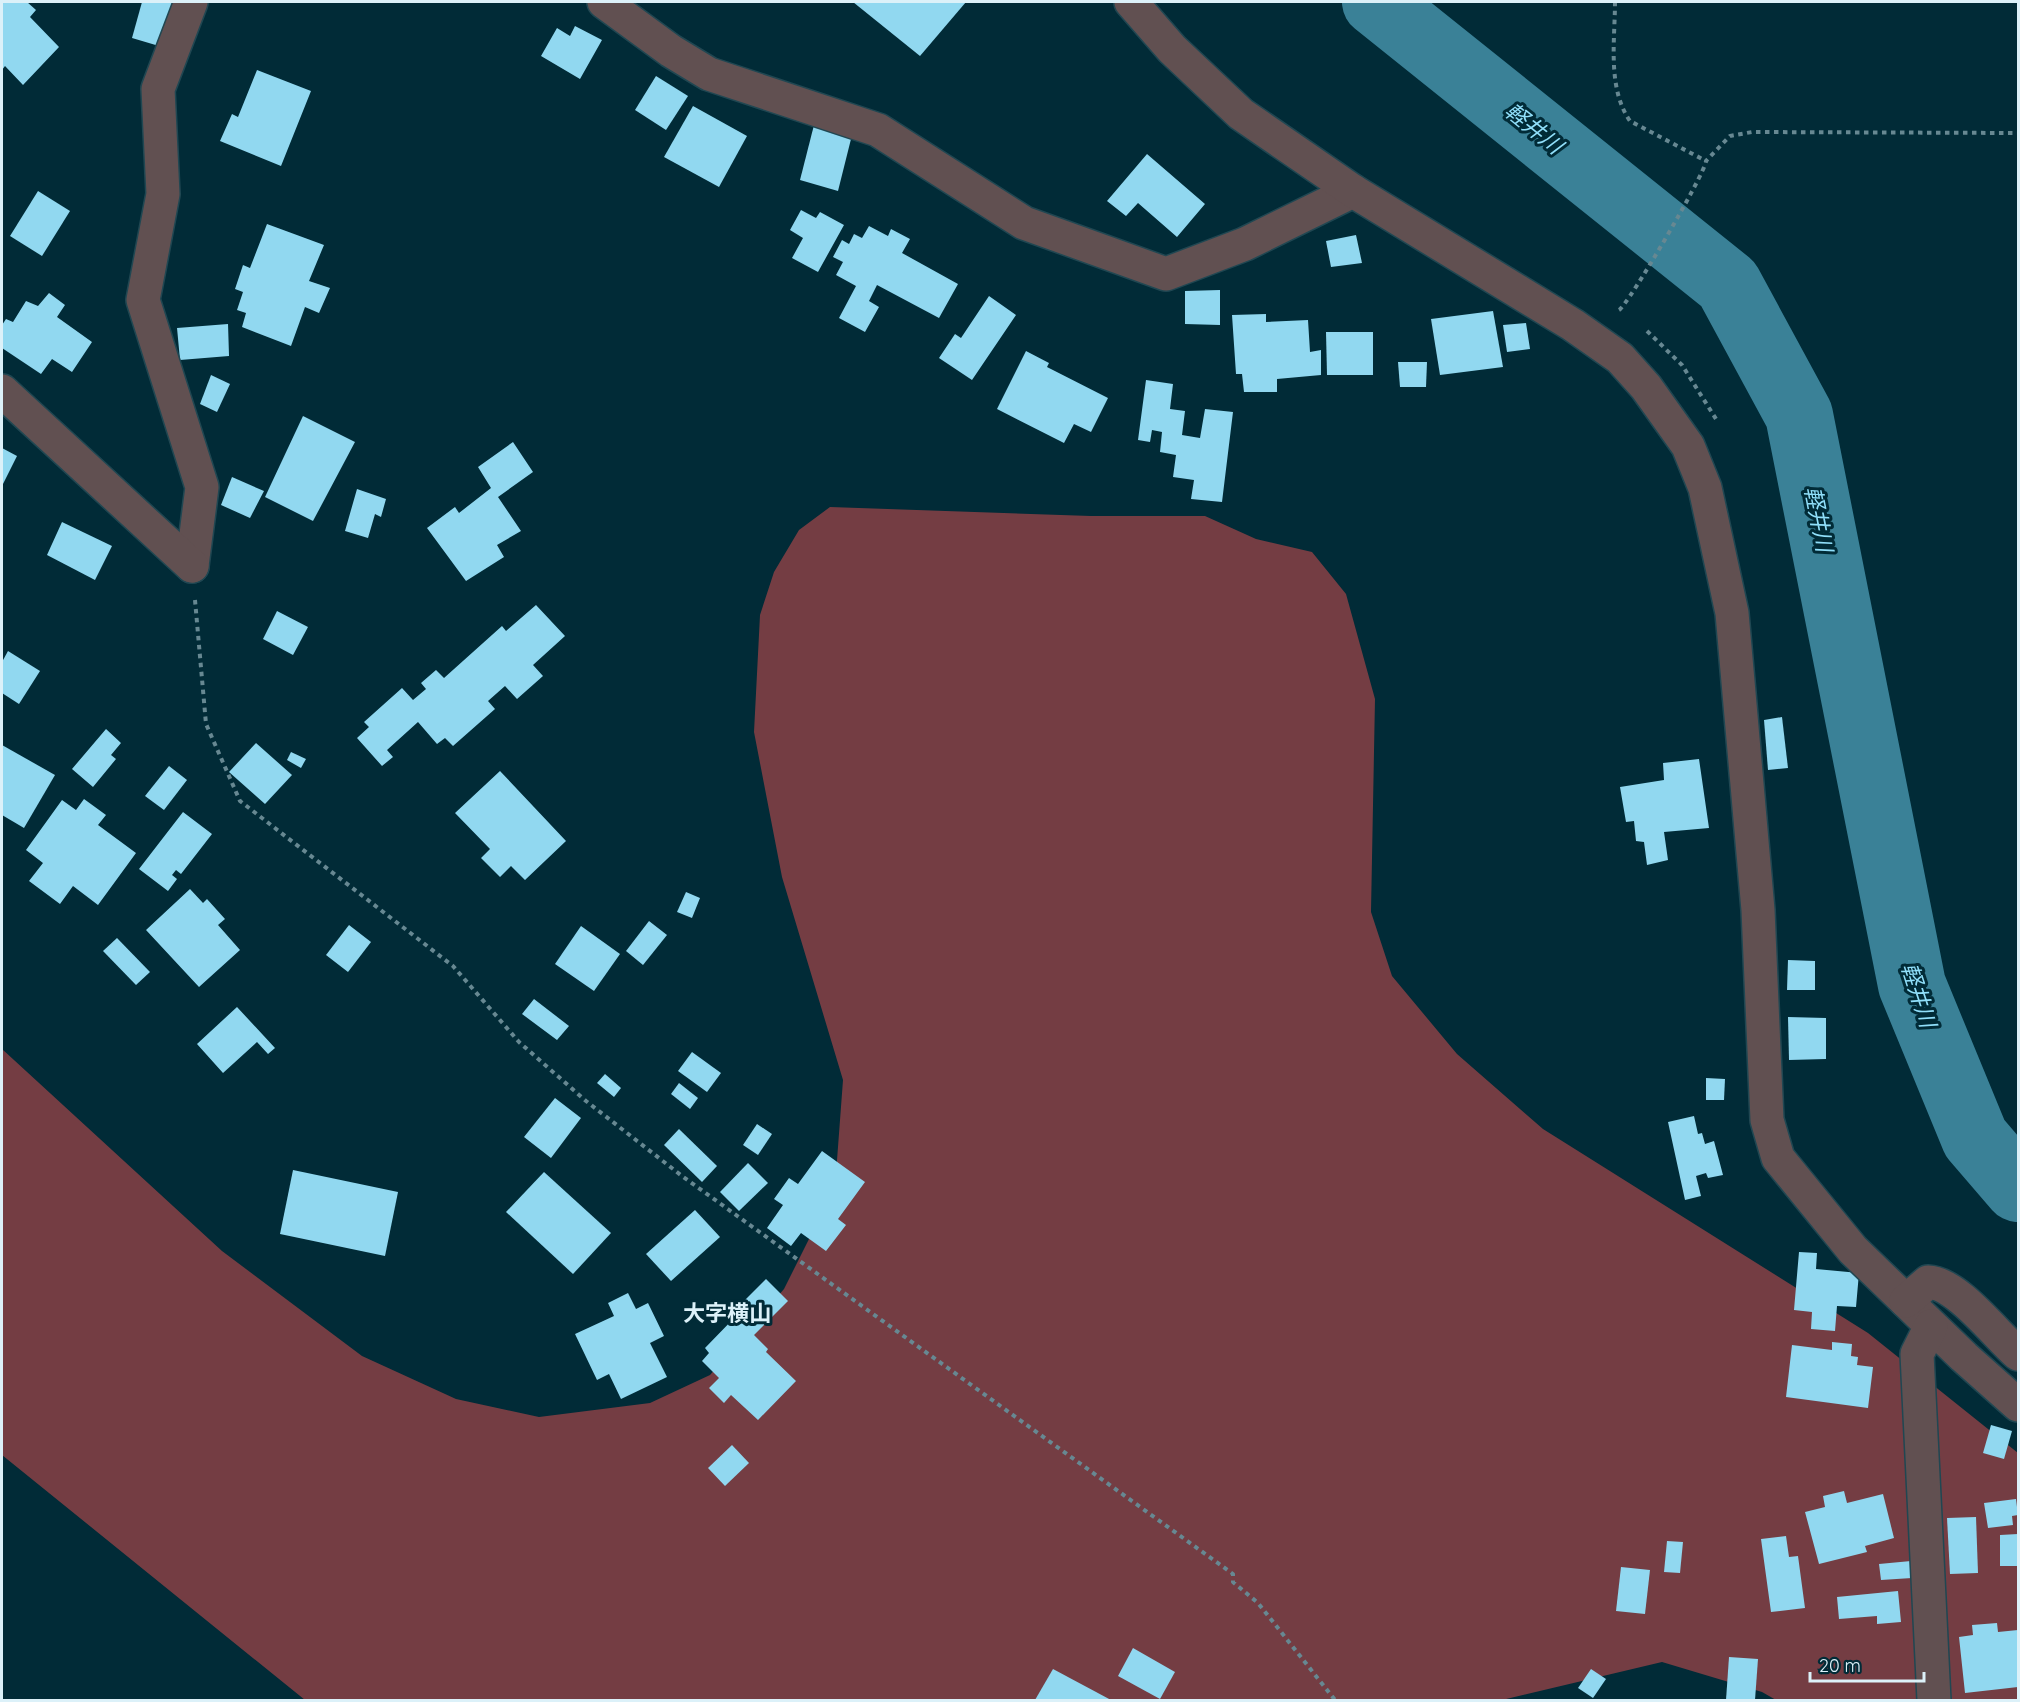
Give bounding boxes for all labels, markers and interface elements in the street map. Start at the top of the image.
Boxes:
water label: 軽井川 [1500,96,1570,161]
water label: 軽井川 [1799,484,1839,556]
water label: 軽井川 [1895,959,1943,1033]
district label: 大字横山 [683,1299,771,1327]
scale bar [1810,1645,1924,1683]
text: 20 m [1819,1654,1861,1677]

